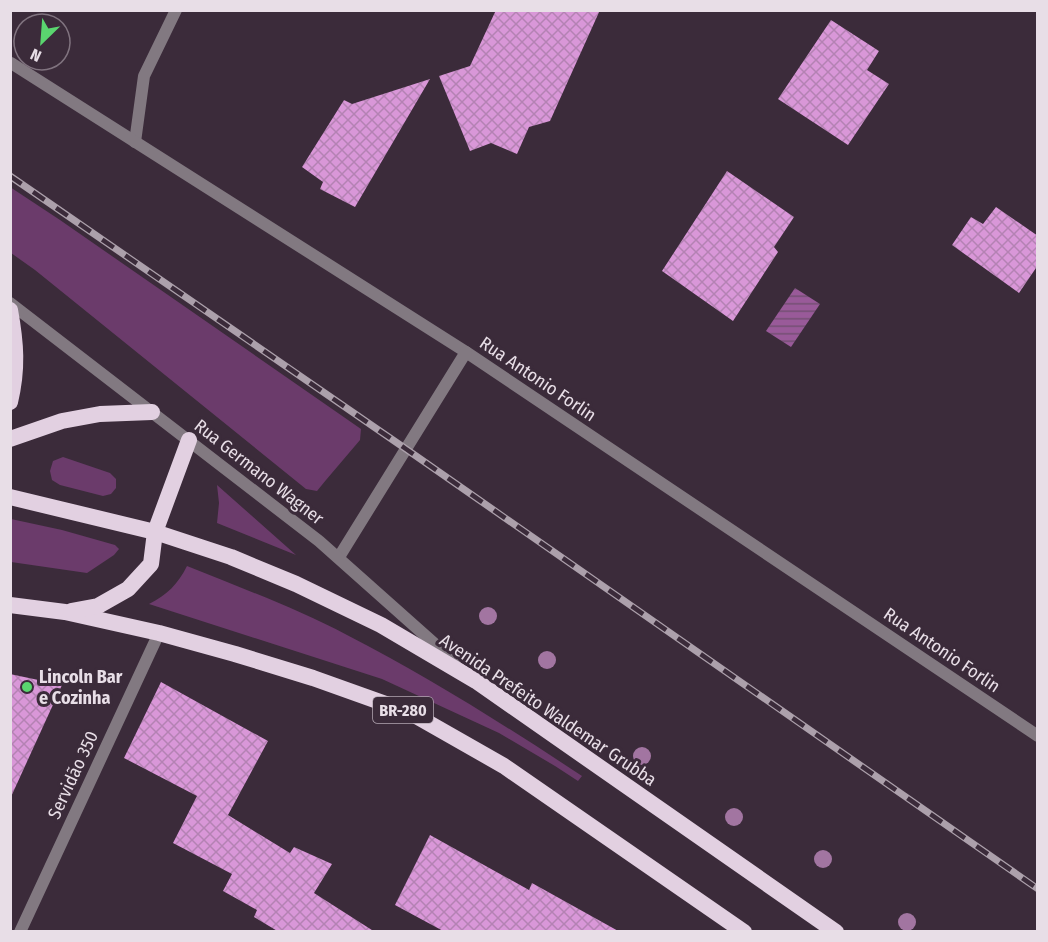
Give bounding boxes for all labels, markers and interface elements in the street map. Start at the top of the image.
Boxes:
north arrow [12,12,72,72]
text: N [28,45,44,66]
street label: Rua Antonio Forlin [476,332,600,426]
street label: Rua Germano Wagner [190,415,329,530]
street label: Rua Antonio Forlin [880,603,1004,697]
street label: Avenida Prefeito Waldemar Grubba [435,629,661,791]
place label: Lincoln Bar e Cozinha [39,666,123,709]
marker: Lincoln Bar e Cozinha [20,680,34,694]
road number: BR-280 [373,697,433,723]
street label: Servidão 350 [43,727,103,823]

